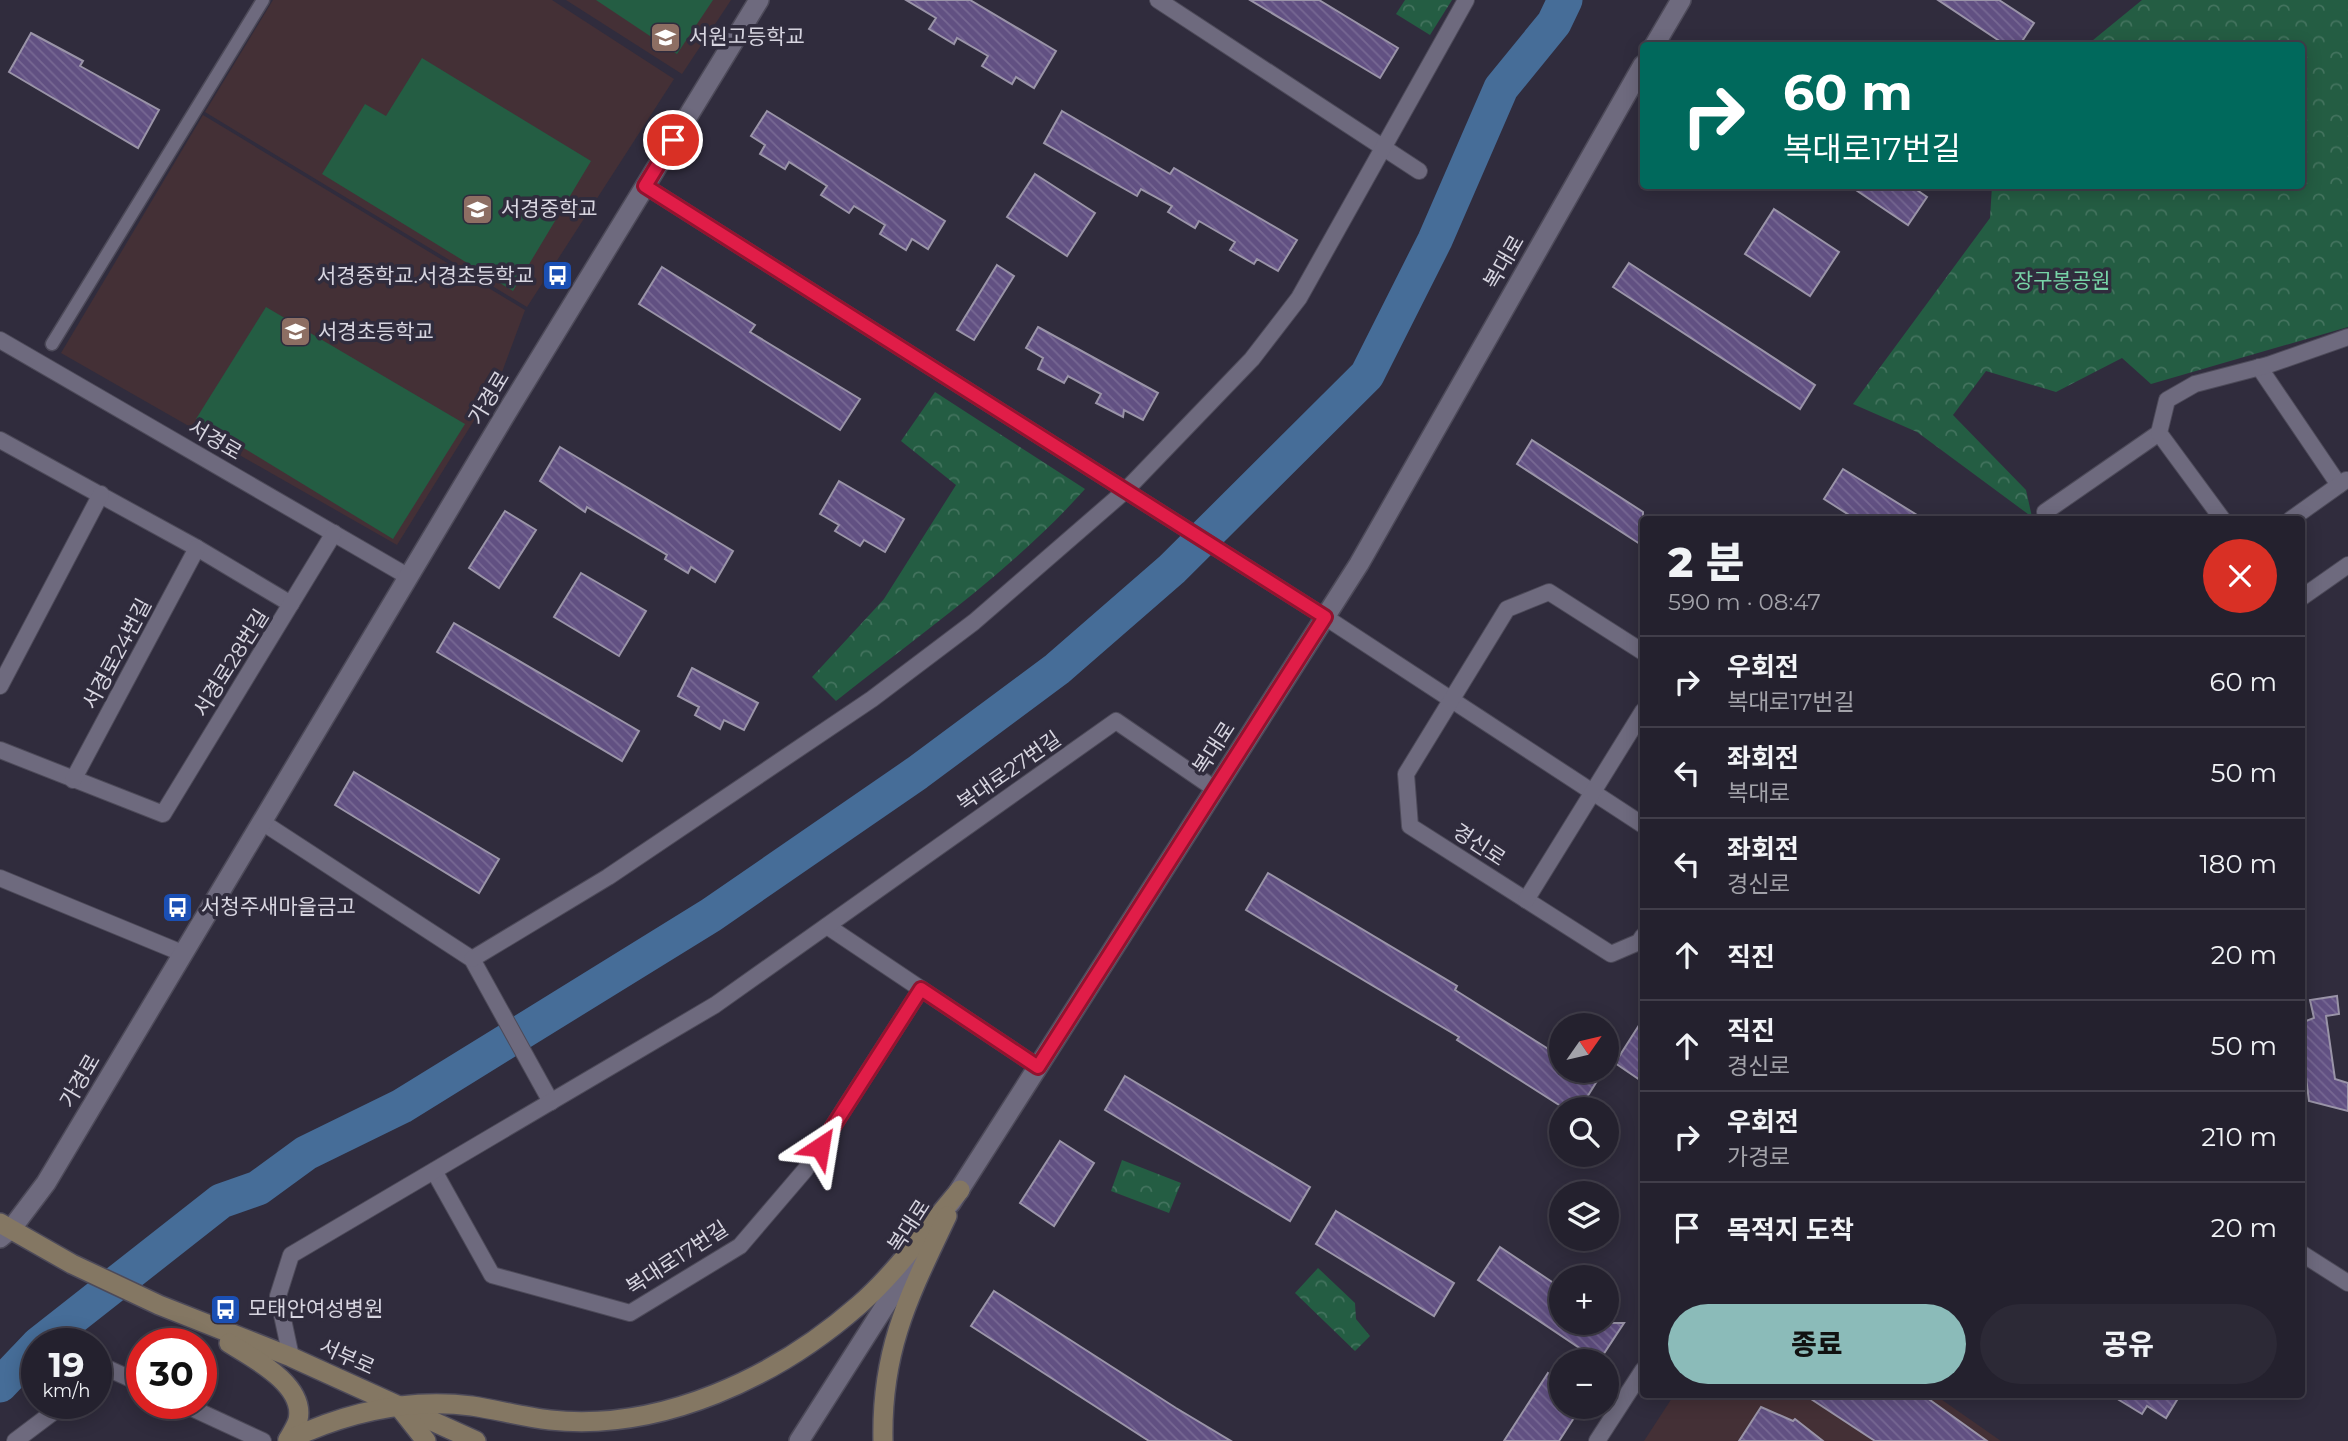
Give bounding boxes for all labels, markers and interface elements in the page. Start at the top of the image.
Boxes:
school or university icon: 서원고등학교 [649,20,683,54]
place label: 서원고등학교 [689,24,805,49]
text: 60 m [1783,63,1913,122]
icon: right [1668,70,1759,161]
pin [643,110,703,170]
icon: arrive [654,121,692,159]
text: 복대로17번길 [1783,129,1961,168]
school or university icon: 서경중학교 [461,192,495,226]
place label: 서경중학교 [501,196,598,221]
street label: 복대로 [1478,230,1529,293]
bus stop icon: 서경중학교.서경초등학교 [540,259,574,293]
place label: 서경중학교.서경초등학교 [317,263,534,288]
park label: 장구봉공원 [2014,268,2110,293]
school or university icon: 서경초등학교 [278,315,312,349]
place label: 서경초등학교 [318,319,434,344]
street label: 가경로 [463,366,514,429]
street label: 서경로 [184,414,247,465]
text: 2 분 [1668,536,1744,588]
button: close [2203,539,2277,613]
text: 590 m · 08:47 [1668,588,1821,616]
street label: 서경로24번길 [77,594,156,713]
street label: 서경로28번길 [188,604,273,721]
text: 우회전 [1727,651,1799,683]
icon: right [1668,663,1706,701]
text: 60 m [2210,666,2277,698]
text: 복대로17번길 [1727,688,1855,716]
street label: 복대로 [1187,717,1240,779]
street label: 복대로27번길 [952,726,1065,815]
text: 좌회전 [1727,742,1799,774]
icon: left [1668,754,1706,792]
text: 50 m [2211,757,2277,789]
text: 복대로 [1727,779,1790,807]
street label: 경신로 [1448,818,1510,871]
text: 좌회전 [1727,833,1799,865]
icon: left [1668,845,1706,883]
text: 180 m [2199,848,2277,880]
text: 경신로 [1727,870,1790,898]
bus stop icon: 서청주새마을금고 [161,890,195,924]
place label: 서청주새마을금고 [201,894,356,919]
icon: ahead [1668,936,1706,974]
text: 20 m [2211,939,2277,971]
text: 직진 [1727,941,1775,973]
north arrow [1549,1013,1619,1083]
map controls [1549,1013,1619,1419]
text: 직진 [1727,1015,1775,1047]
icon: ahead [1668,1027,1706,1065]
text: 50 m [2211,1030,2277,1062]
street label: 가경로 [54,1049,105,1112]
text: 경신로 [1727,1052,1790,1080]
button: search [1549,1097,1619,1167]
text: 우회전 [1727,1106,1799,1138]
position arrow [783,1110,857,1184]
icon: right [1668,1118,1706,1156]
text: 210 m [2201,1121,2277,1153]
text: 가경로 [1727,1143,1790,1171]
button: layers [1549,1181,1619,1251]
street label: 복대로 [882,1195,935,1257]
icon: arrive [1668,1209,1706,1247]
text: 20 m [2211,1212,2277,1244]
text: 목적지 도착 [1727,1214,1854,1246]
street label: 복대로17번길 [621,1215,732,1300]
button: + [1549,1265,1619,1335]
bus stop icon: 모태안여성병원 [208,1292,242,1326]
place label: 모태안여성병원 [248,1296,383,1321]
button: 종료 [1668,1304,1966,1384]
button: 공유 [1980,1304,2277,1384]
speed limit sign: 30 [126,1328,217,1419]
street label: 서부로 [316,1333,379,1380]
text: 19 [48,1343,85,1386]
button: − [1549,1349,1619,1419]
text: km/h [42,1380,91,1402]

